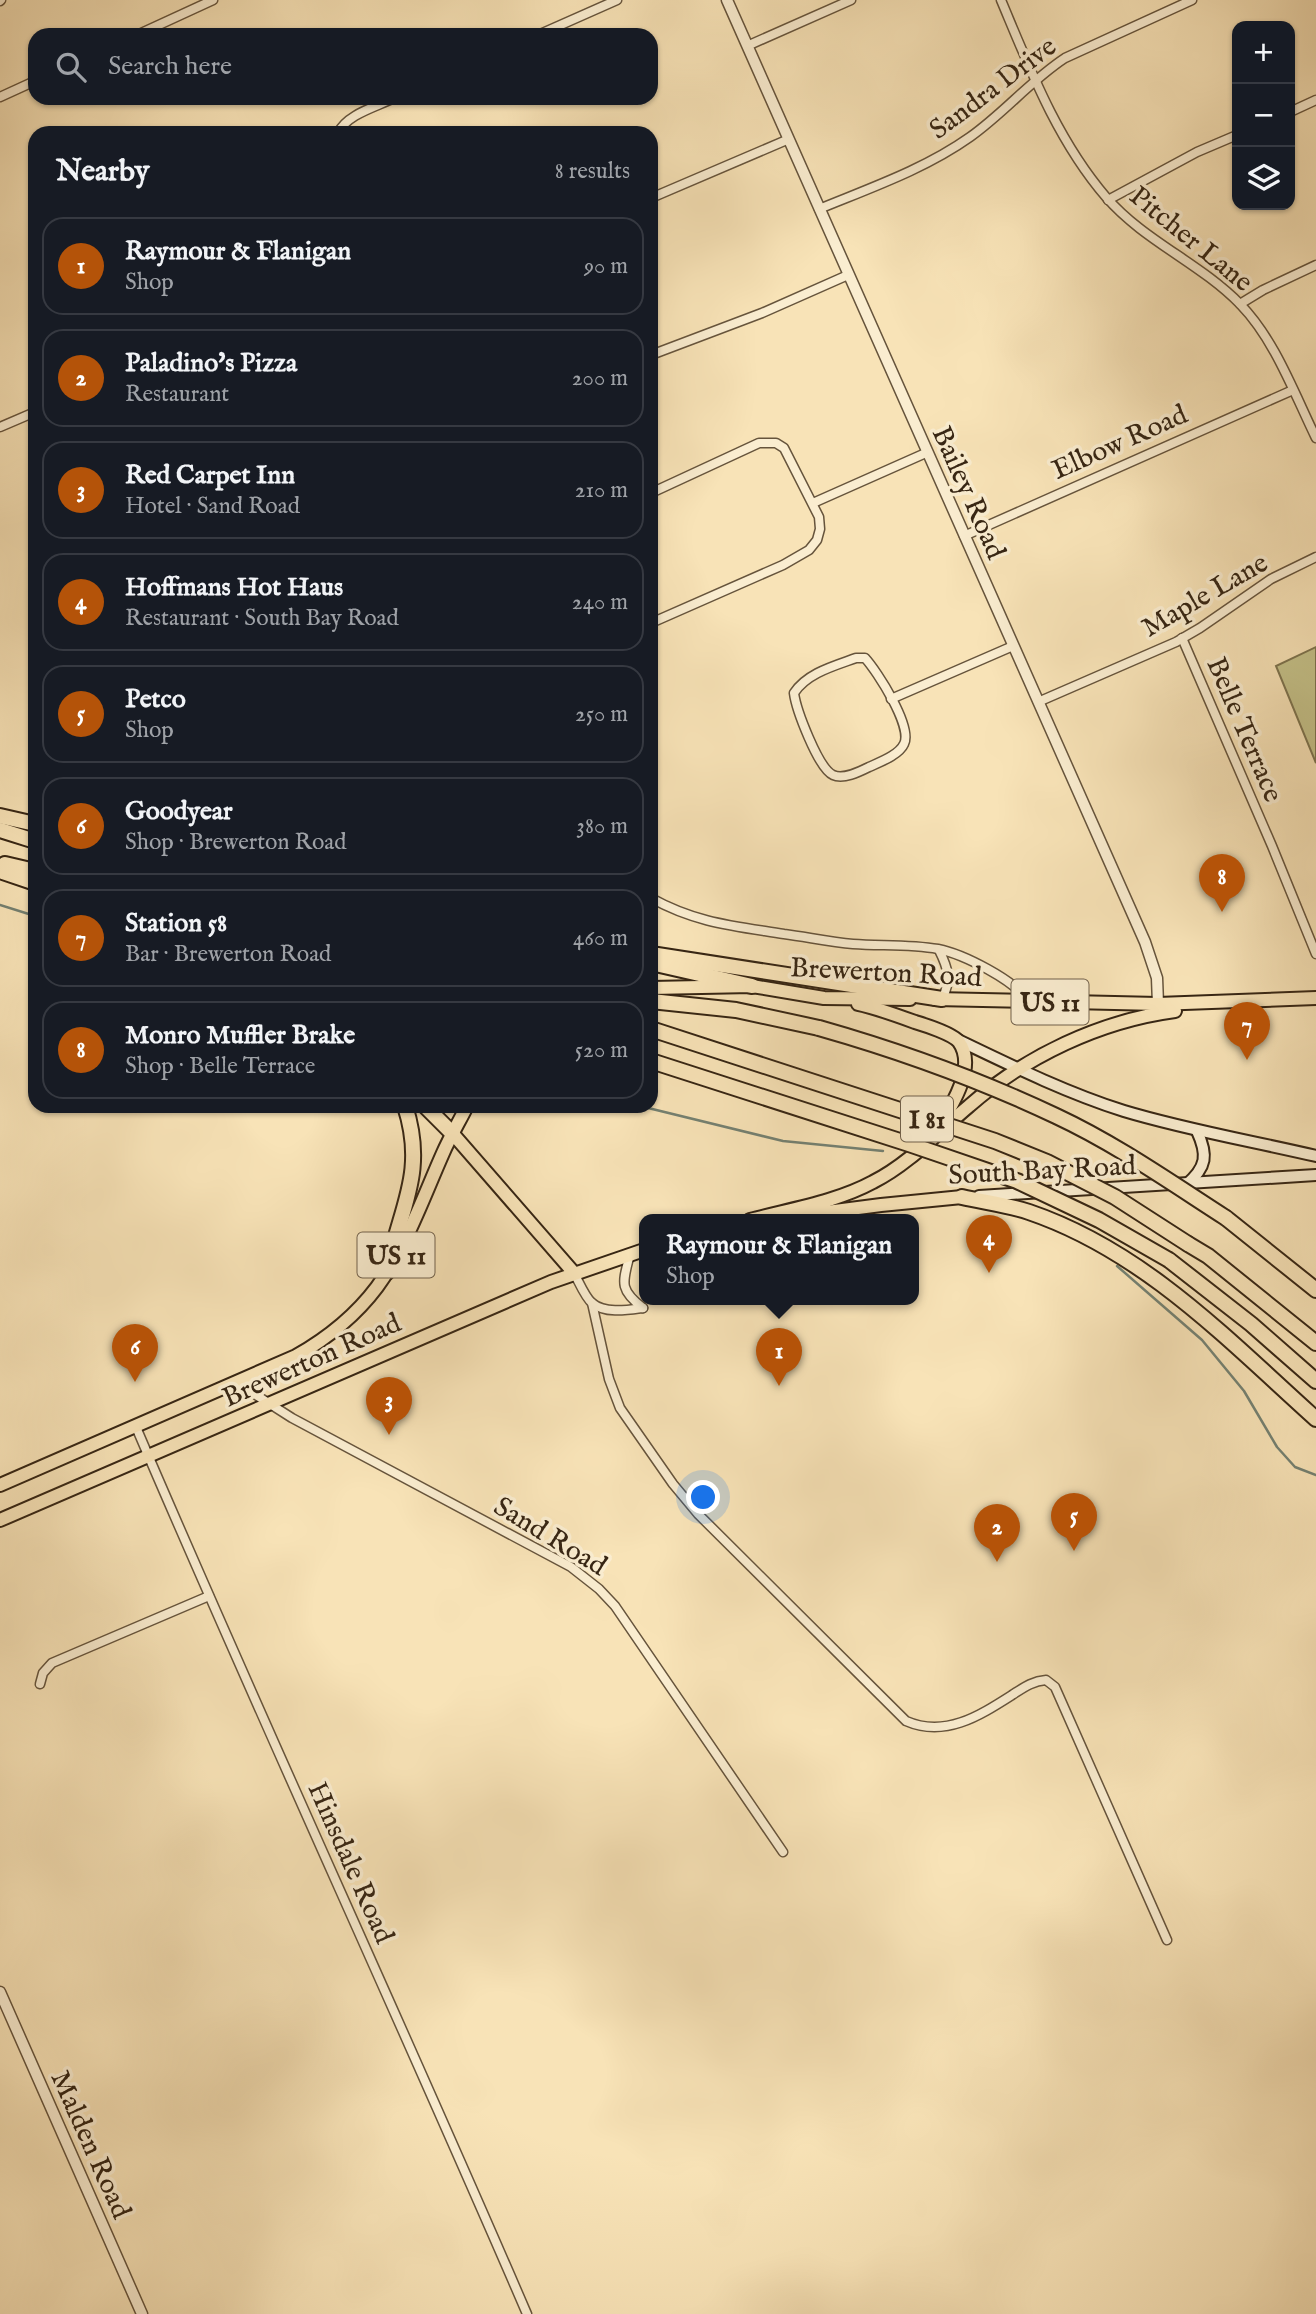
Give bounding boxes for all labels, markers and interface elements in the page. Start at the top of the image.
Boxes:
map controls [1232,21,1295,210]
button: + [1232,21,1295,84]
search box [28,28,658,105]
street label: Sandra Drive [923,30,1064,148]
icon: search [52,48,90,86]
text: Search here [108,50,232,83]
button: − [1232,84,1295,147]
button: layers [1232,147,1295,210]
text: Nearby [56,153,149,191]
text: 8 results [555,157,630,186]
street label: Pitcher Lane [1121,179,1259,301]
text: Raymour & Flanigan [125,235,351,268]
text: 1 [77,252,85,281]
text: 90 m [584,252,628,281]
text: Shop [125,268,174,297]
text: Paladino's Pizza [125,347,297,380]
text: 2 [76,364,86,393]
text: 200 m [572,364,628,393]
text: Restaurant [125,380,229,409]
street label: Elbow Road [1047,398,1193,489]
street label: Bailey Road [923,421,1013,565]
text: Red Carpet Inn [125,459,295,492]
text: 3 [77,476,85,505]
text: 210 m [575,476,628,505]
text: Hotel · Sand Road [125,492,300,521]
street label: Maple Lane [1136,546,1275,646]
text: Hoffmans Hot Haus [125,571,343,604]
text: 4 [75,588,87,617]
text: 240 m [572,588,628,617]
text: Restaurant · South Bay Road [125,604,399,633]
street label: Belle Terrace [1198,652,1290,808]
text: Petco [125,683,186,716]
text: 5 [77,700,85,729]
text: 250 m [575,700,628,729]
text: Shop [125,716,174,745]
text: Goodyear [125,795,233,828]
text: 6 [76,812,86,841]
text: 380 m [576,812,628,841]
text: Shop · Brewerton Road [125,828,347,857]
pin: 8 [1199,854,1245,912]
text: Station 58 [125,907,227,940]
text: 7 [76,924,86,953]
text: 460 m [573,924,628,953]
text: Bar · Brewerton Road [125,940,331,969]
street label: Brewerton Road [789,951,983,996]
road number: US 11 [1012,979,1088,1024]
pin: 7 [1224,1002,1270,1060]
text: Monro Muffler Brake [125,1019,355,1052]
text: 8 [76,1036,86,1065]
text: 520 m [575,1036,628,1065]
text: Shop · Belle Terrace [125,1052,315,1081]
road number: I 81 [901,1096,953,1142]
street label: South Bay Road [947,1149,1137,1194]
popup [639,1214,919,1305]
pin: 4 [966,1215,1012,1273]
text: Raymour & Flanigan [666,1229,892,1262]
road number: US 11 [358,1232,434,1278]
text: Shop [666,1262,715,1291]
street label: Brewerton Road [217,1306,407,1416]
pin: 6 [112,1324,158,1382]
pin: 1 [756,1328,802,1386]
pin: 3 [366,1377,412,1435]
your location [686,1480,720,1514]
street label: Sand Road [487,1490,613,1585]
pin: 5 [1051,1493,1097,1551]
pin: 2 [974,1504,1020,1562]
street label: Hinsdale Road [299,1777,401,1949]
street label: Malden Road [42,2066,138,2224]

